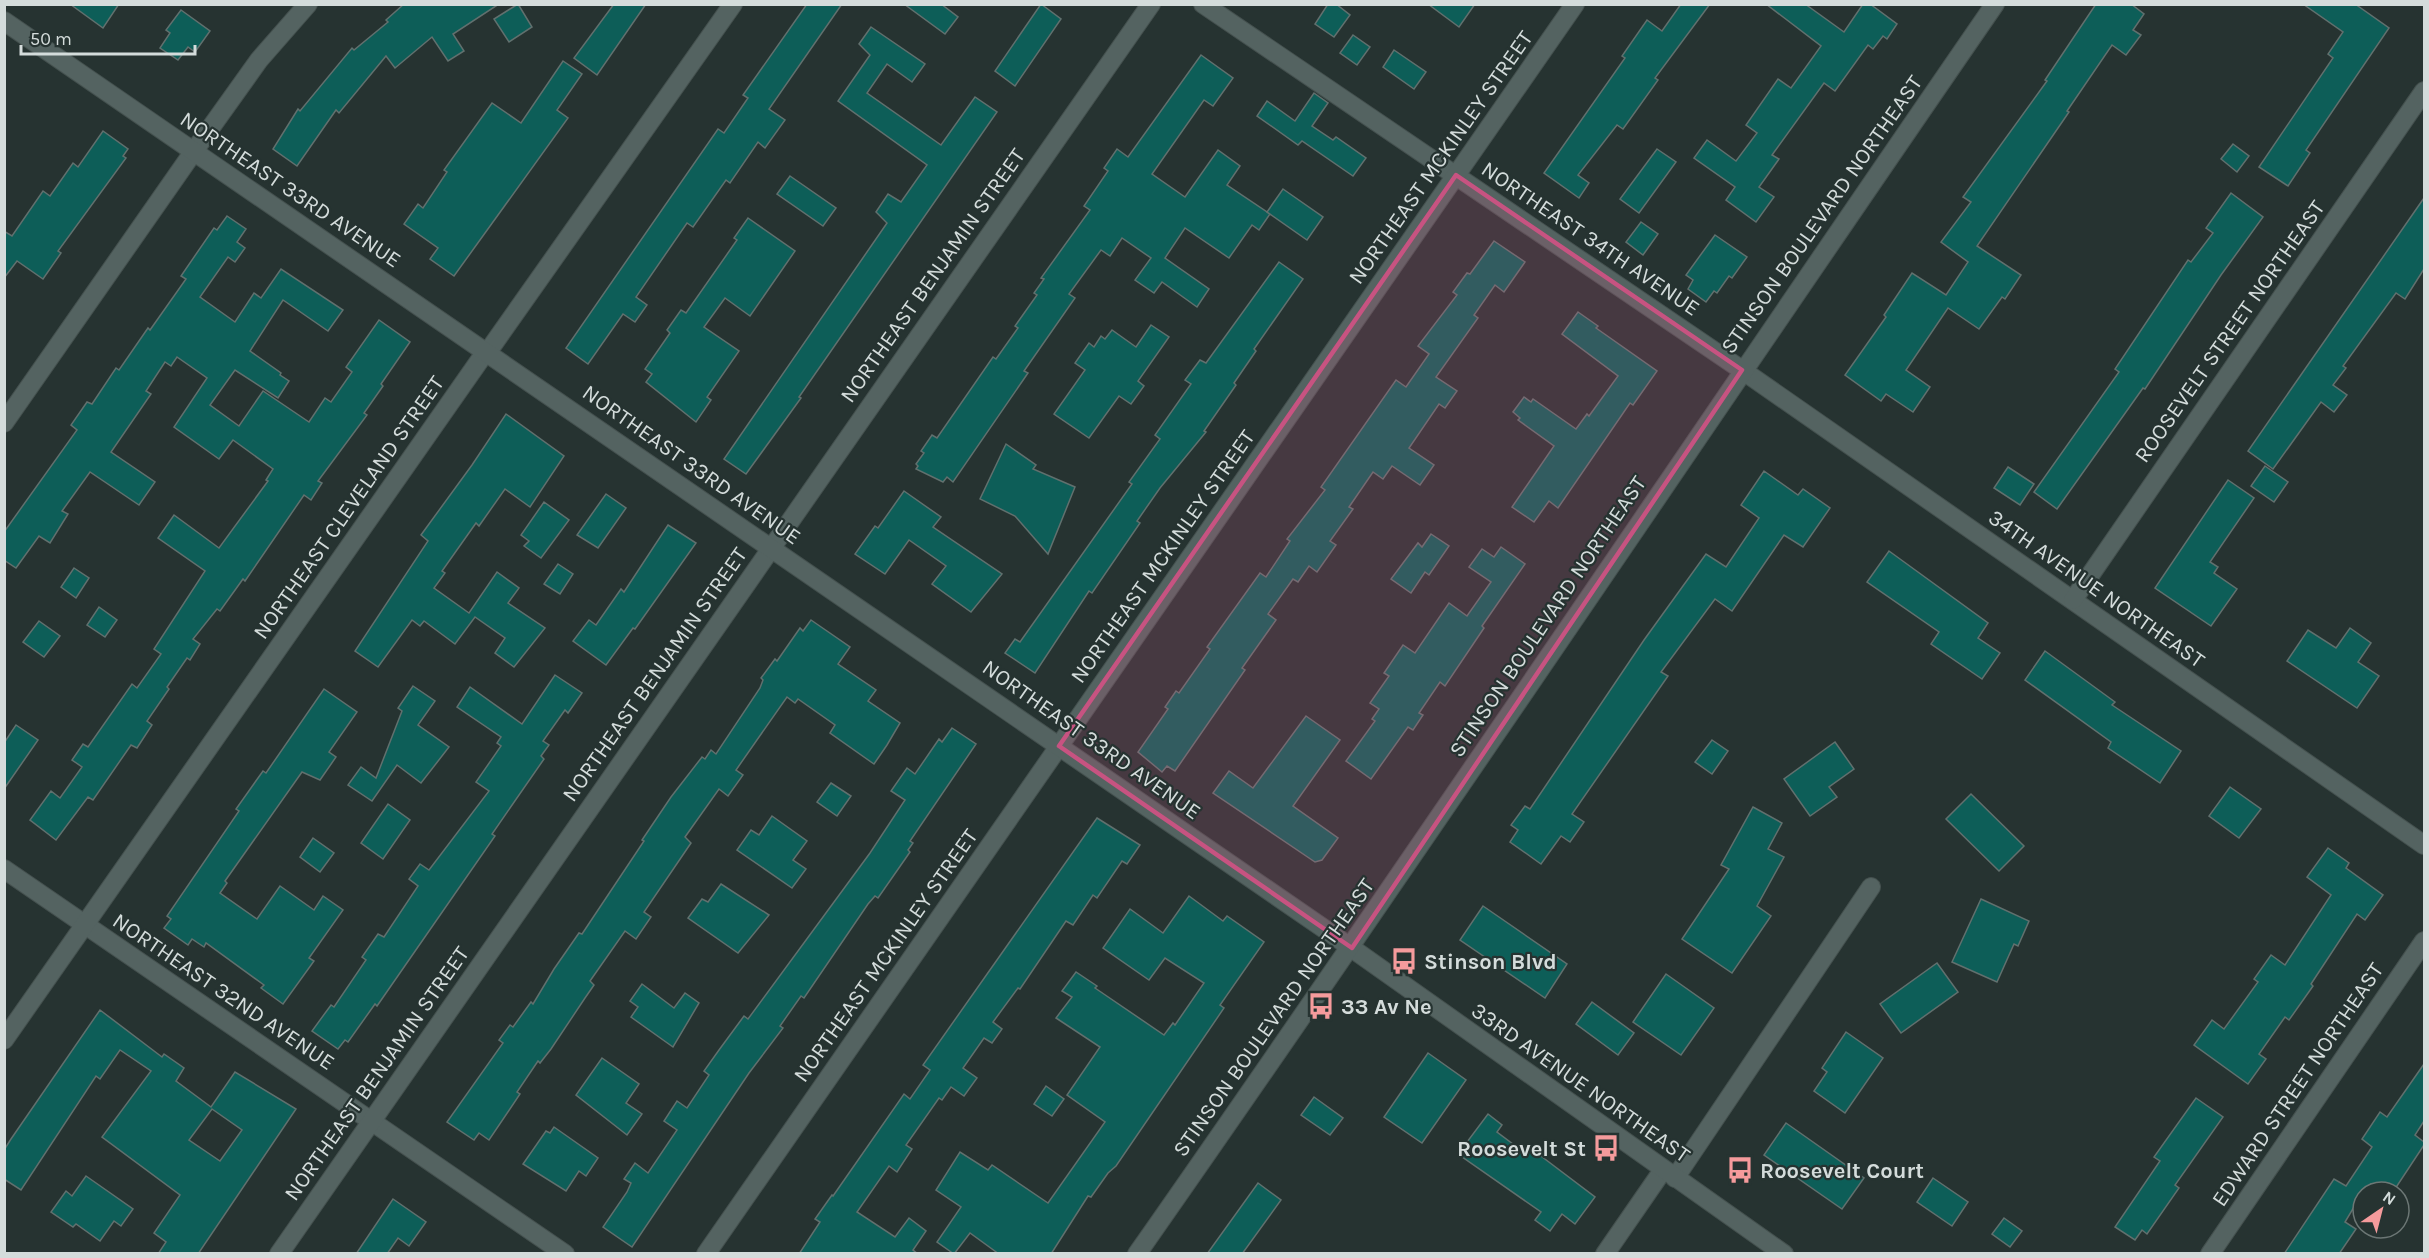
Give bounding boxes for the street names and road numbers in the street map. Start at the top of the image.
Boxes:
street label: NORTHEAST MCKINLEY STREET [1343,26,1538,289]
street label: STINSON BOULEVARD NORTHEAST [1716,71,1928,359]
street label: NORTHEAST 33RD AVENUE [175,106,406,274]
street label: NORTHEAST BENJAMIN STREET [835,144,1031,408]
street label: NORTHEAST 34TH AVENUE [1476,156,1705,322]
street label: ROOSEVELT STREET NORTHEAST [2129,195,2331,468]
street label: NORTHEAST CLEVELAND STREET [248,371,450,644]
street label: NORTHEAST 33RD AVENUE [577,379,806,550]
street label: NORTHEAST MCKINLEY STREET [1065,425,1260,688]
street label: STINSON BOULEVARD NORTHEAST [1444,471,1652,762]
street label: 34TH AVENUE NORTHEAST [1983,504,2209,673]
street label: NORTHEAST BENJAMIN STREET [557,543,753,807]
street label: NORTHEAST 33RD AVENUE [977,654,1206,825]
street label: NORTHEAST MCKINLEY STREET [788,824,983,1087]
street label: STINSON BOULEVARD NORTHEAST [1168,874,1380,1162]
street label: NORTHEAST 32ND AVENUE [108,908,339,1076]
street label: NORTHEAST BENJAMIN STREET [279,942,475,1206]
street label: EDWARD STREET NORTHEAST [2205,957,2389,1211]
street label: 33RD AVENUE NORTHEAST [1466,997,1695,1168]

